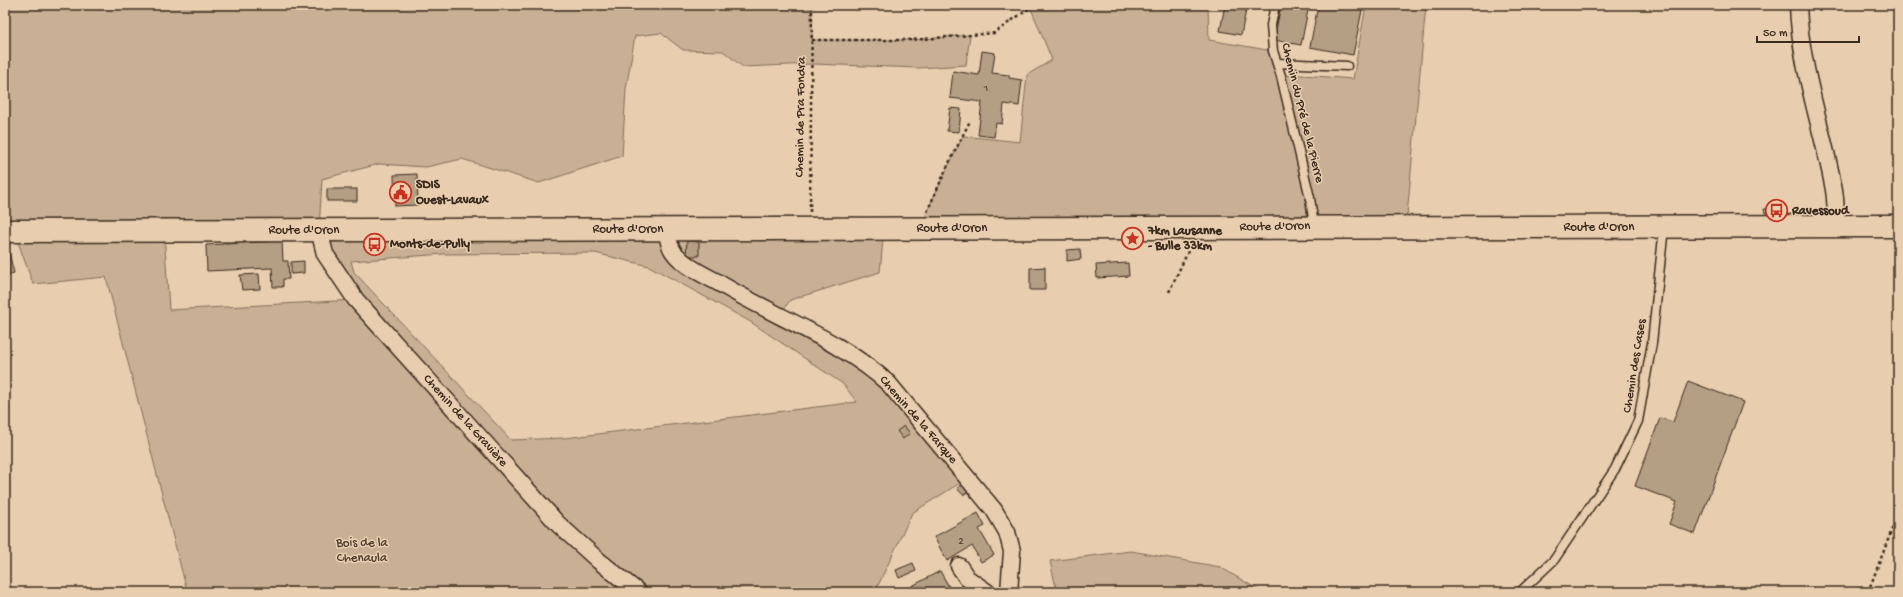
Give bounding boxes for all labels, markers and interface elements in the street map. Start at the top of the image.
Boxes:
scale bar [1757,18,1859,44]
text: 50 m [1763,27,1788,41]
street label: Chemin du Pré de la Pierre [1277,42,1327,185]
street label: Chemin de Pra Fondra [792,56,810,177]
house number: 1 [983,83,988,95]
place label: SDIS Ouest-Lavaux [416,178,489,208]
public building icon: SDIS Ouest-Lavaux [387,179,413,205]
bus stop icon: Ravessoud [1764,198,1790,224]
place label: Ravessoud [1791,204,1850,219]
street label: Route d'Oron [1239,219,1311,235]
street label: Route d'Oron [1563,220,1635,235]
street label: Route d'Oron [916,221,988,236]
street label: Route d'Oron [592,222,664,237]
street label: Route d'Oron [268,223,340,238]
place label: 7km Lausanne - Bulle 33km [1147,224,1223,254]
place icon: 7km Lausanne - Bulle 33km [1119,225,1145,251]
bus stop icon: Monts-de-Pully [361,231,387,257]
place label: Monts-de-Pully [390,237,471,252]
street label: Chemin des Cases [1620,317,1650,414]
street label: Chemin de la Gravière [420,372,511,471]
street label: Chemin de la Farque [876,373,960,467]
park label: Bois de la Chenaula [335,536,389,566]
house number: 2 [958,536,964,548]

